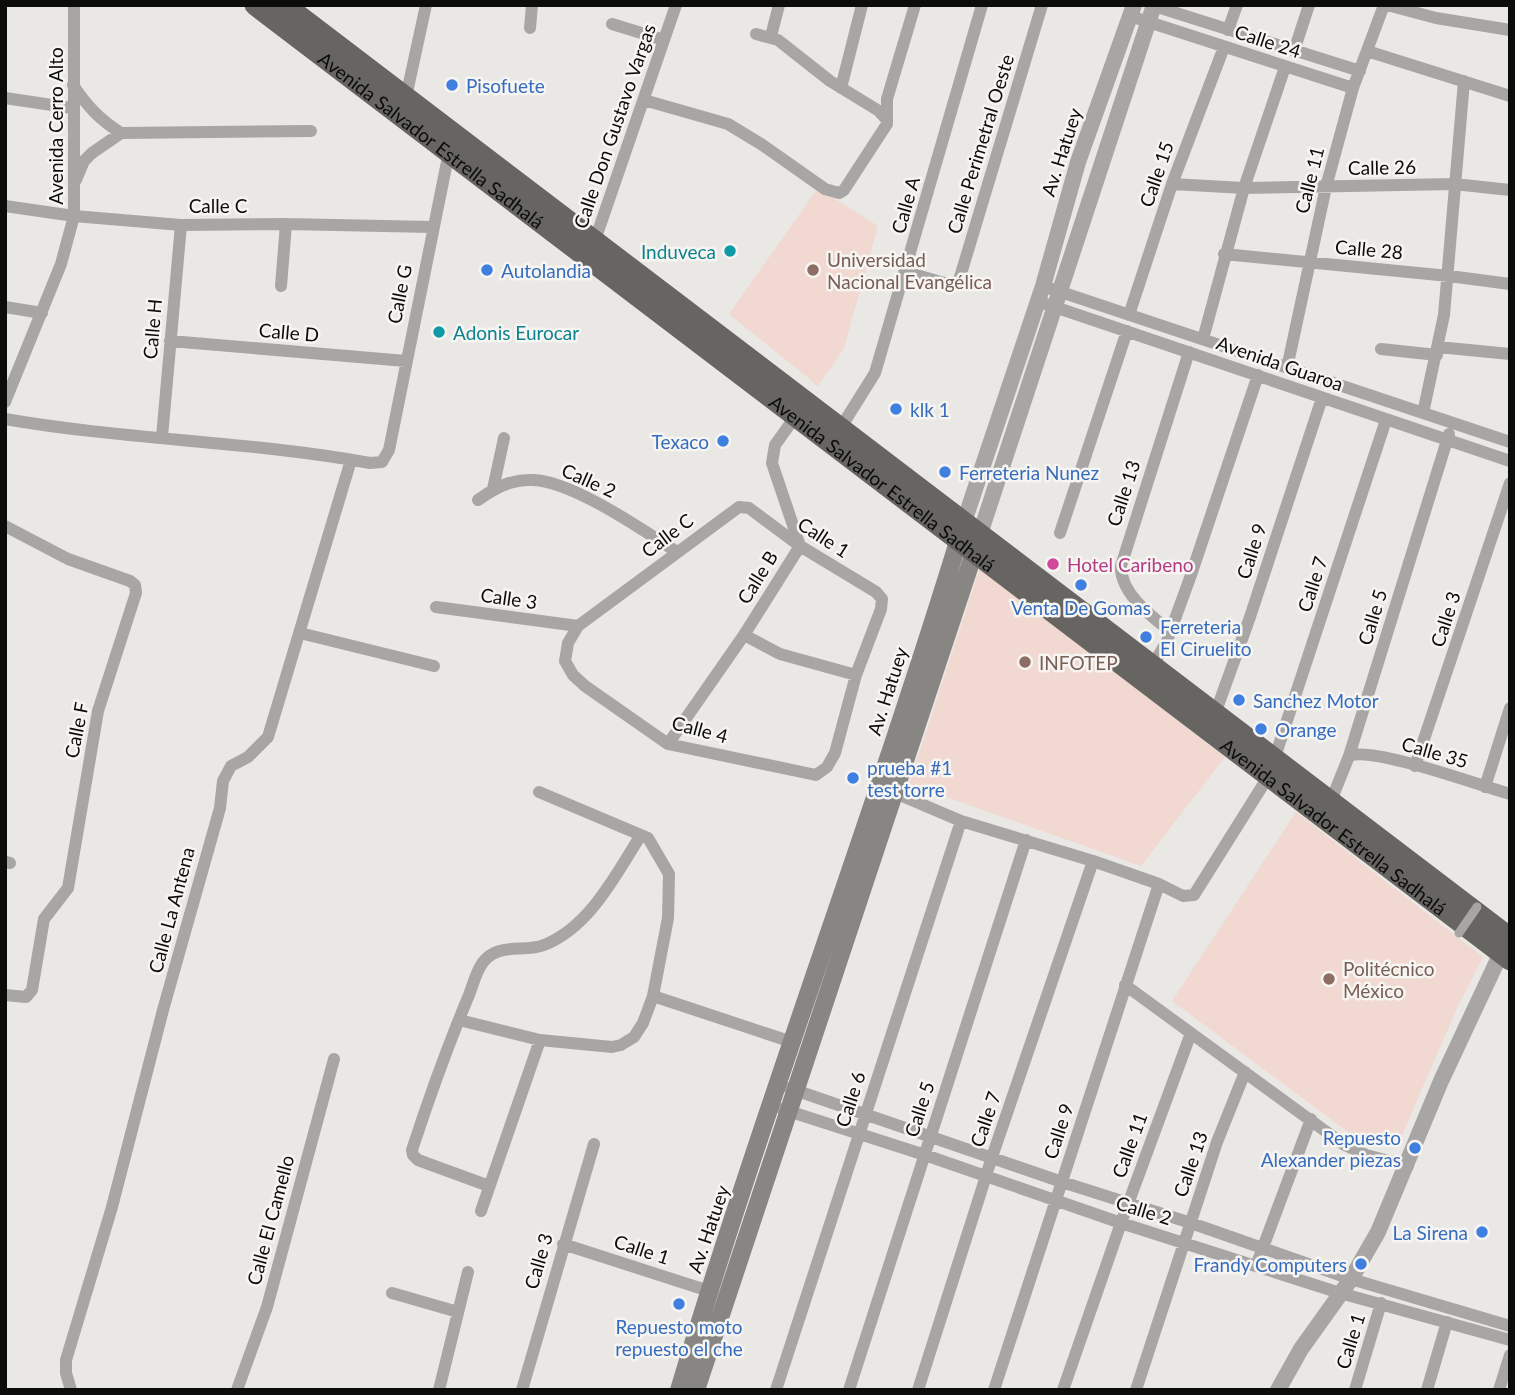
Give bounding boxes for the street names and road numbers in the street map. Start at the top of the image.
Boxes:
street label: Calle 24 [1232,20,1304,62]
street label: Calle Don Gustavo Vargas [568,21,660,231]
street label: Avenida Salvador Estrella Sadhalá [314,46,549,233]
street label: Avenida Cerro Alto [44,47,67,205]
street label: Calle Perimetral Oeste [942,51,1018,237]
street label: Av. Hatuey [1036,105,1086,199]
street label: Calle 15 [1134,138,1178,210]
street label: Calle 11 [1290,144,1328,216]
street label: Calle 26 [1348,155,1416,179]
street label: Calle A [886,174,924,236]
street label: Calle C [189,194,248,217]
street label: Calle 28 [1334,235,1404,263]
street label: Calle G [382,262,416,326]
street label: Calle H [138,298,166,360]
street label: Calle D [258,318,320,346]
street label: Avenida Guaroa [1214,331,1346,395]
street label: Avenida Salvador Estrella Sadhalá [765,389,1000,576]
street label: Calle 13 [1102,457,1144,529]
street label: Calle 2 [558,458,620,502]
street label: Calle C [637,508,698,562]
street label: Calle 1 [794,512,854,562]
street label: Calle 9 [1231,520,1271,582]
street label: Calle B [732,546,782,608]
street label: Calle 7 [1292,553,1332,615]
street label: Calle 3 [479,583,539,613]
street label: Calle 5 [1353,586,1391,648]
street label: Calle 3 [1425,588,1465,650]
street label: Av. Hatuey [862,644,912,738]
street label: Calle F [59,700,93,760]
street label: Calle 4 [669,711,731,747]
street label: Calle 35 [1399,732,1471,772]
street label: Avenida Salvador Estrella Sadhalá [1217,733,1452,919]
street label: Calle La Antena [143,844,199,976]
street label: Calle 6 [830,1068,870,1130]
street label: Calle 5 [899,1078,939,1140]
street label: Calle 7 [965,1088,1005,1150]
street label: Calle 9 [1038,1100,1078,1162]
street label: Calle 11 [1107,1109,1151,1181]
street label: Calle 13 [1168,1128,1212,1200]
street label: Calle El Camello [242,1152,298,1288]
street label: Av. Hatuey [682,1182,734,1276]
street label: Calle 2 [1113,1191,1175,1229]
street label: Calle 1 [611,1229,673,1269]
street label: Calle 3 [519,1230,557,1292]
street label: Calle 1 [1331,1310,1369,1372]

